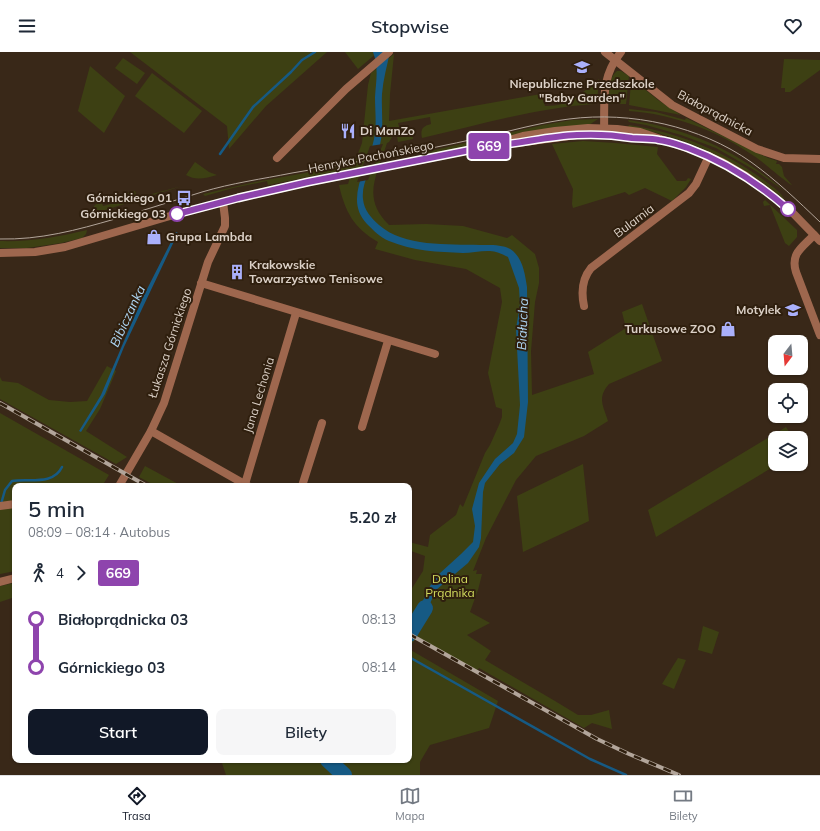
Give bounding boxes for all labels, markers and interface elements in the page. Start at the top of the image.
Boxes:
icon: menu [16,15,38,37]
text: Stopwise [371,15,449,38]
icon: heart [782,15,804,37]
school or university icon: Niepubliczne Przedszkole "Baby Garden" [573,58,591,76]
place label: Niepubliczne Przedszkole "Baby Garden" [510,76,655,105]
street label: Białoprądnicka [675,86,755,139]
restaurant icon: Di ManZo [339,122,357,140]
place label: Di ManZo [360,123,415,138]
line badge: 669 [466,133,512,159]
street label: Henryka Pachońskiego [307,137,435,176]
text: 669 [476,137,502,155]
bus stop icon: Górnickiego 01 [175,189,193,207]
place label: Górnickiego 01 [86,190,172,205]
street label: Bularnia [611,201,657,241]
unlabelled marker [780,201,796,217]
place label: Górnickiego 03 [80,206,166,221]
marker: Górnickiego 03 [169,206,185,222]
shop icon: Grupa Lambda [145,228,163,246]
place label: Grupa Lambda [166,229,252,244]
place label: Krakowskie Towarzystwo Tenisowe [249,257,383,286]
building icon: Krakowskie Towarzystwo Tenisowe [228,263,246,281]
water label: Bibiczanka [106,283,148,349]
street label: Łukasza Górnickiego [144,286,194,401]
water label: Białucha [513,297,531,350]
school or university icon: Motylek [784,301,802,319]
place label: Motylek [736,302,781,317]
shop icon: Turkusowe ZOO [719,320,737,338]
place label: Turkusowe ZOO [624,321,716,336]
north arrow [768,335,808,375]
map controls [768,335,808,471]
street label: Jana Lechonia [240,355,277,435]
button: locate [768,383,808,423]
button: layers [768,431,808,471]
text: 5 min [28,495,85,523]
text: 5.20 zł [349,508,396,527]
text: 08:09 – 08:14 · Autobus [28,524,170,540]
icon: walk [28,562,50,584]
icon: forward [70,562,92,584]
text: 669 [106,564,131,582]
text: 4 [56,565,64,581]
park label: Dolina Prądnika [425,571,475,600]
text: Białoprądnicka 03 [58,610,188,629]
text: 08:13 [362,611,396,627]
text: Górnickiego 03 [58,658,165,677]
text: 08:14 [362,659,396,675]
button: Start [28,709,208,755]
button: Bilety [216,709,396,755]
tab: Trasa [122,785,151,823]
tab: Mapa [395,785,425,823]
tab: Bilety [669,785,698,823]

